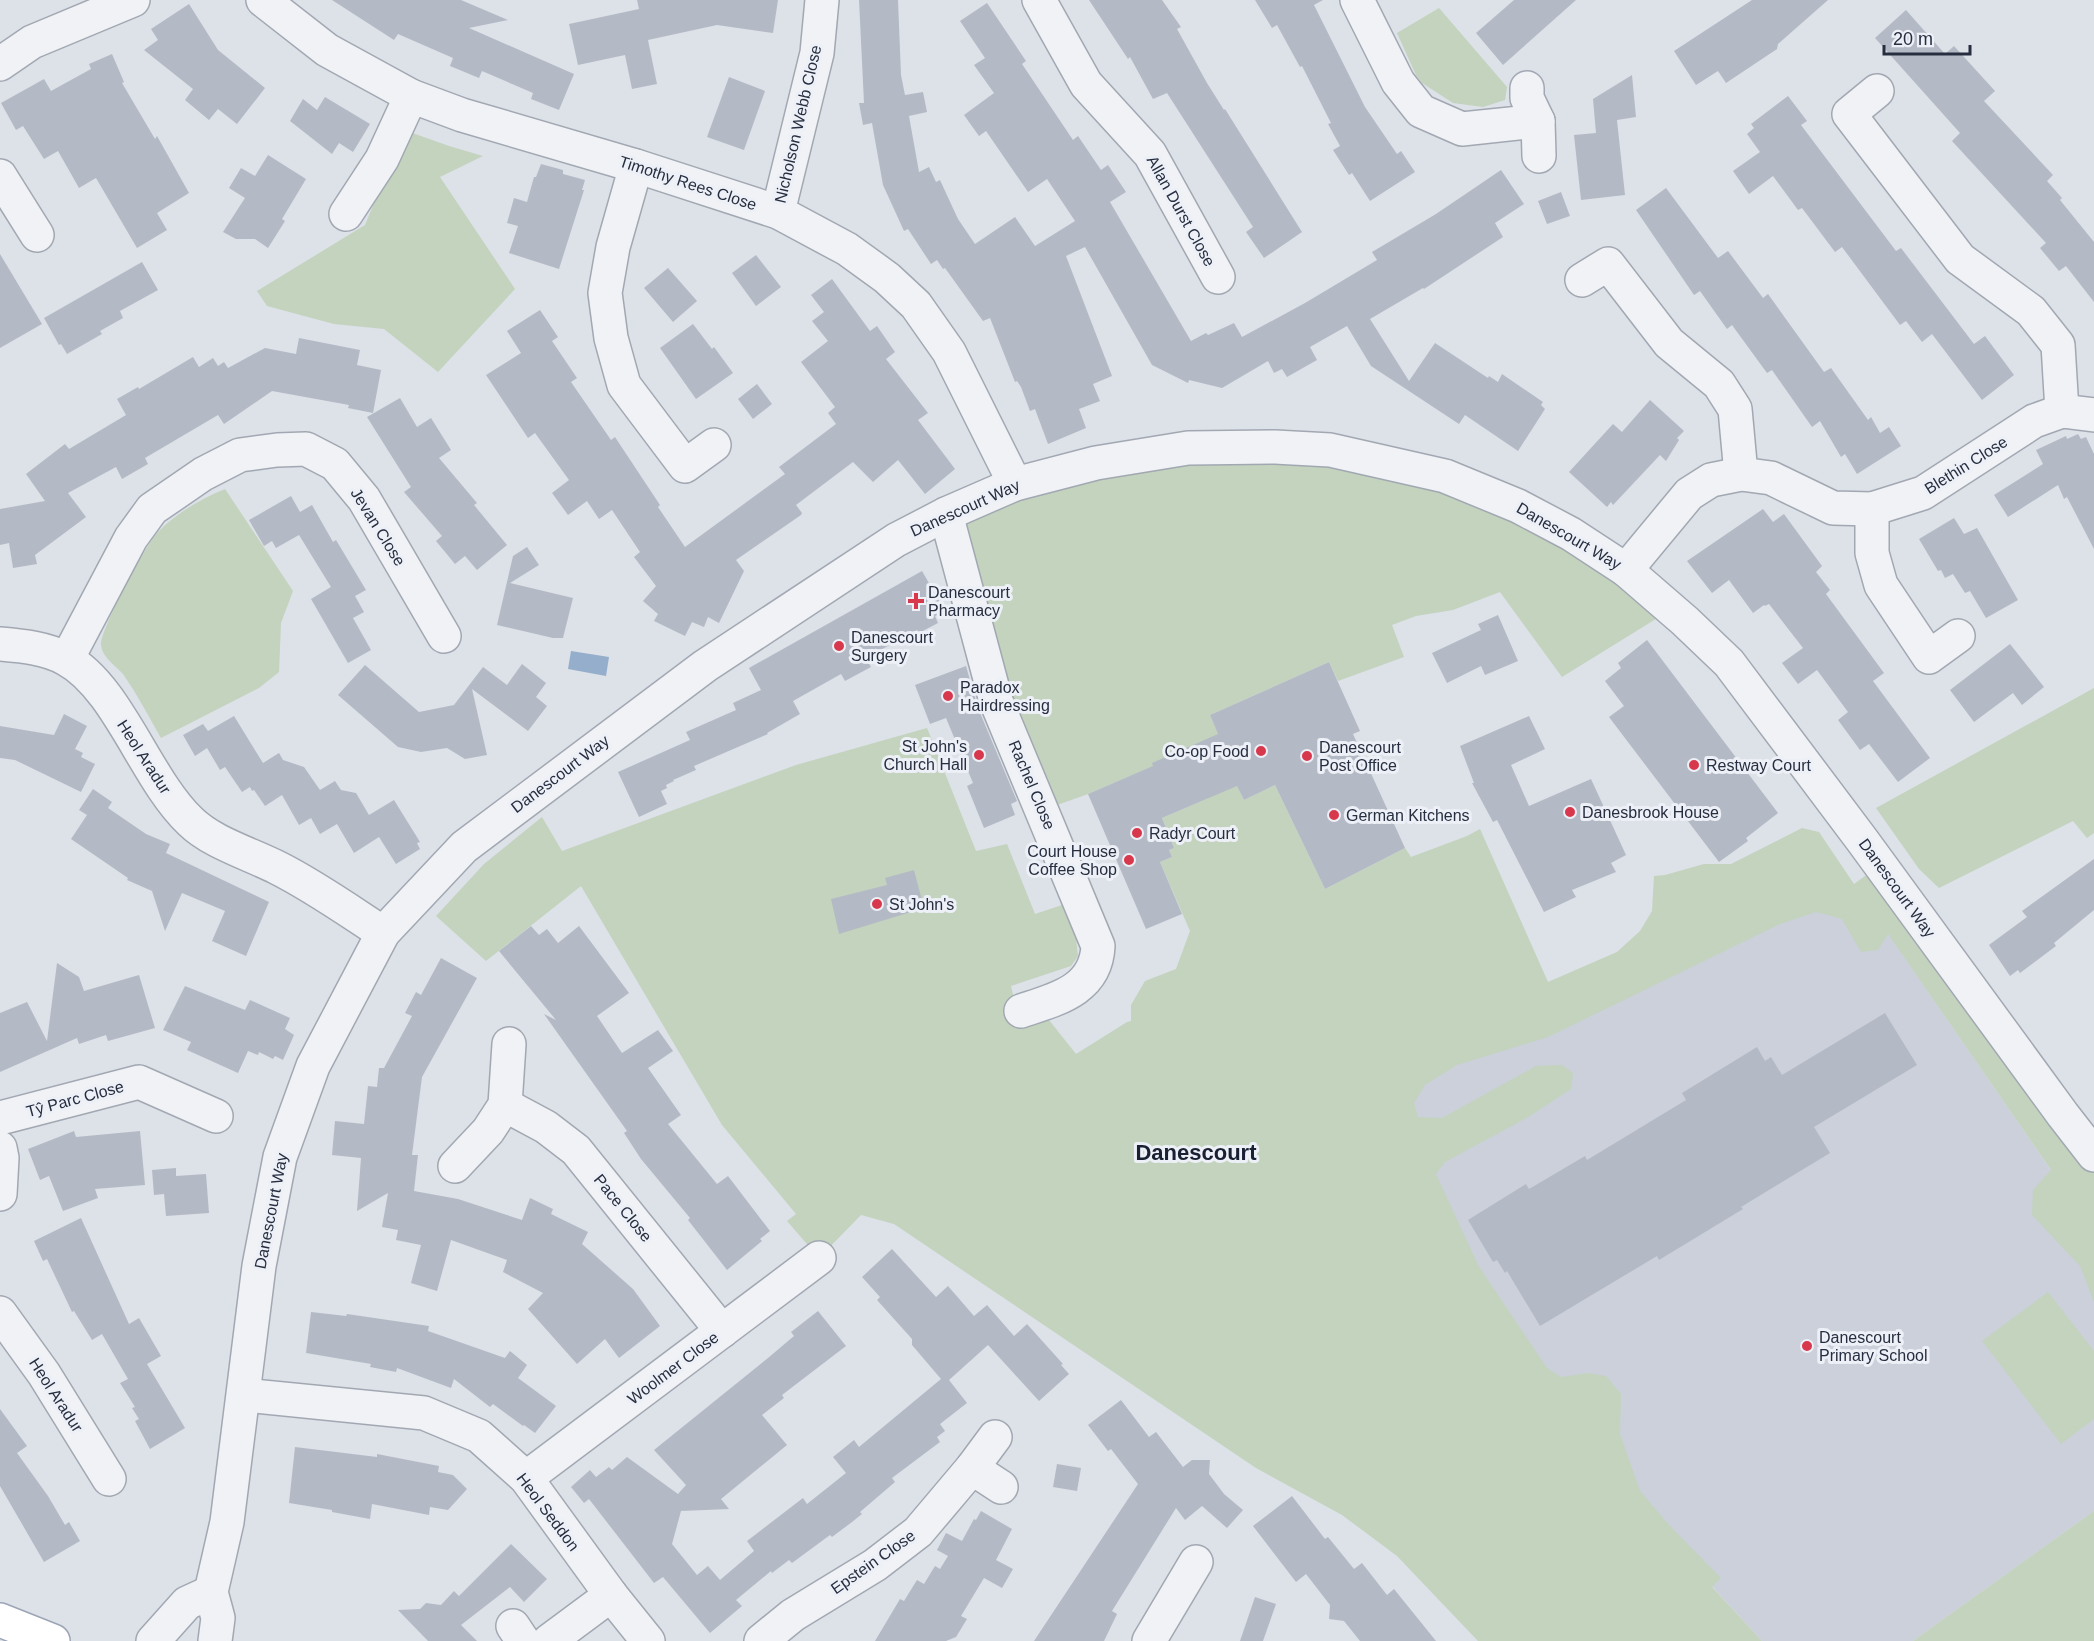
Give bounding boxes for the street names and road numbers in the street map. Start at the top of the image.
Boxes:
street label: Nicholson Webb Close [772,43,824,205]
street label: Timothy Rees Close [617,153,759,213]
street label: Allan Durst Close [1144,153,1218,269]
street label: Blethin Close [1922,433,2011,497]
street label: Danescourt Way [908,476,1022,540]
street label: Jevan Close [347,485,409,569]
street label: Danescourt Way [1514,499,1624,573]
street label: Heol Aradur [114,717,175,798]
street label: Danescourt Way [508,732,612,816]
street label: Rachel Close [1006,738,1058,832]
street label: Danescourt Way [1856,835,1938,941]
street label: Tŷ Parc Close [24,1078,126,1120]
street label: Danescourt Way [251,1152,291,1270]
street label: Pace Close [591,1171,655,1245]
street label: Woolmer Close [624,1328,722,1408]
street label: Heol Aradur [26,1355,87,1436]
street label: Heol Seddon [513,1470,583,1554]
street label: Epstein Close [828,1527,918,1597]

